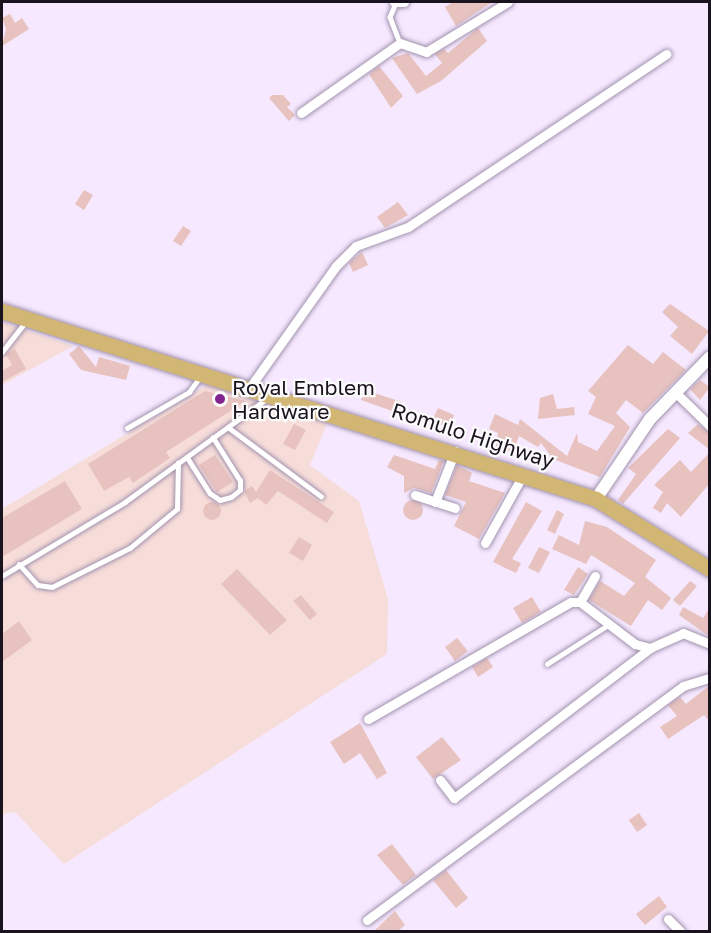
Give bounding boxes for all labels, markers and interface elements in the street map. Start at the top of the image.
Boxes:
place label: Royal Emblem Hardware [232,374,375,424]
marker: Royal Emblem Hardware [213,392,227,406]
street label: Romulo Highway [389,397,557,473]

